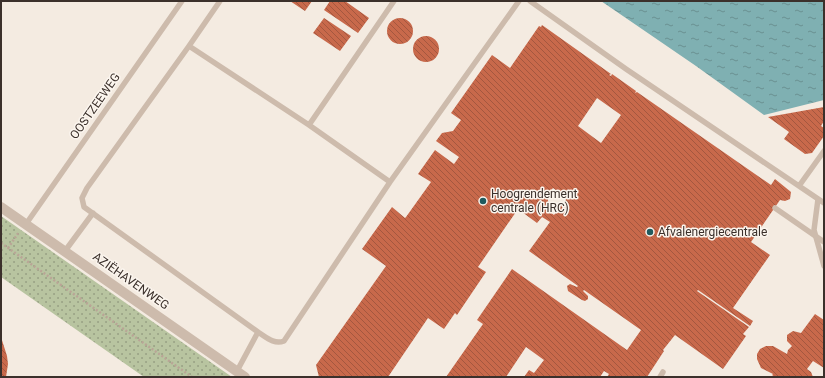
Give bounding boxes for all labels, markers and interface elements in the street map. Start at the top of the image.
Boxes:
street label: OOSTZEEWEG [67,70,123,142]
place label: Hoogrendement centrale (HRC) [491,187,578,215]
marker: Hoogrendement centrale (HRC) [478,196,488,206]
place label: Afvalenergiecentrale [658,225,767,239]
marker: Afvalenergiecentrale [645,227,655,237]
street label: AZIËHAVENWEG [90,249,172,312]

